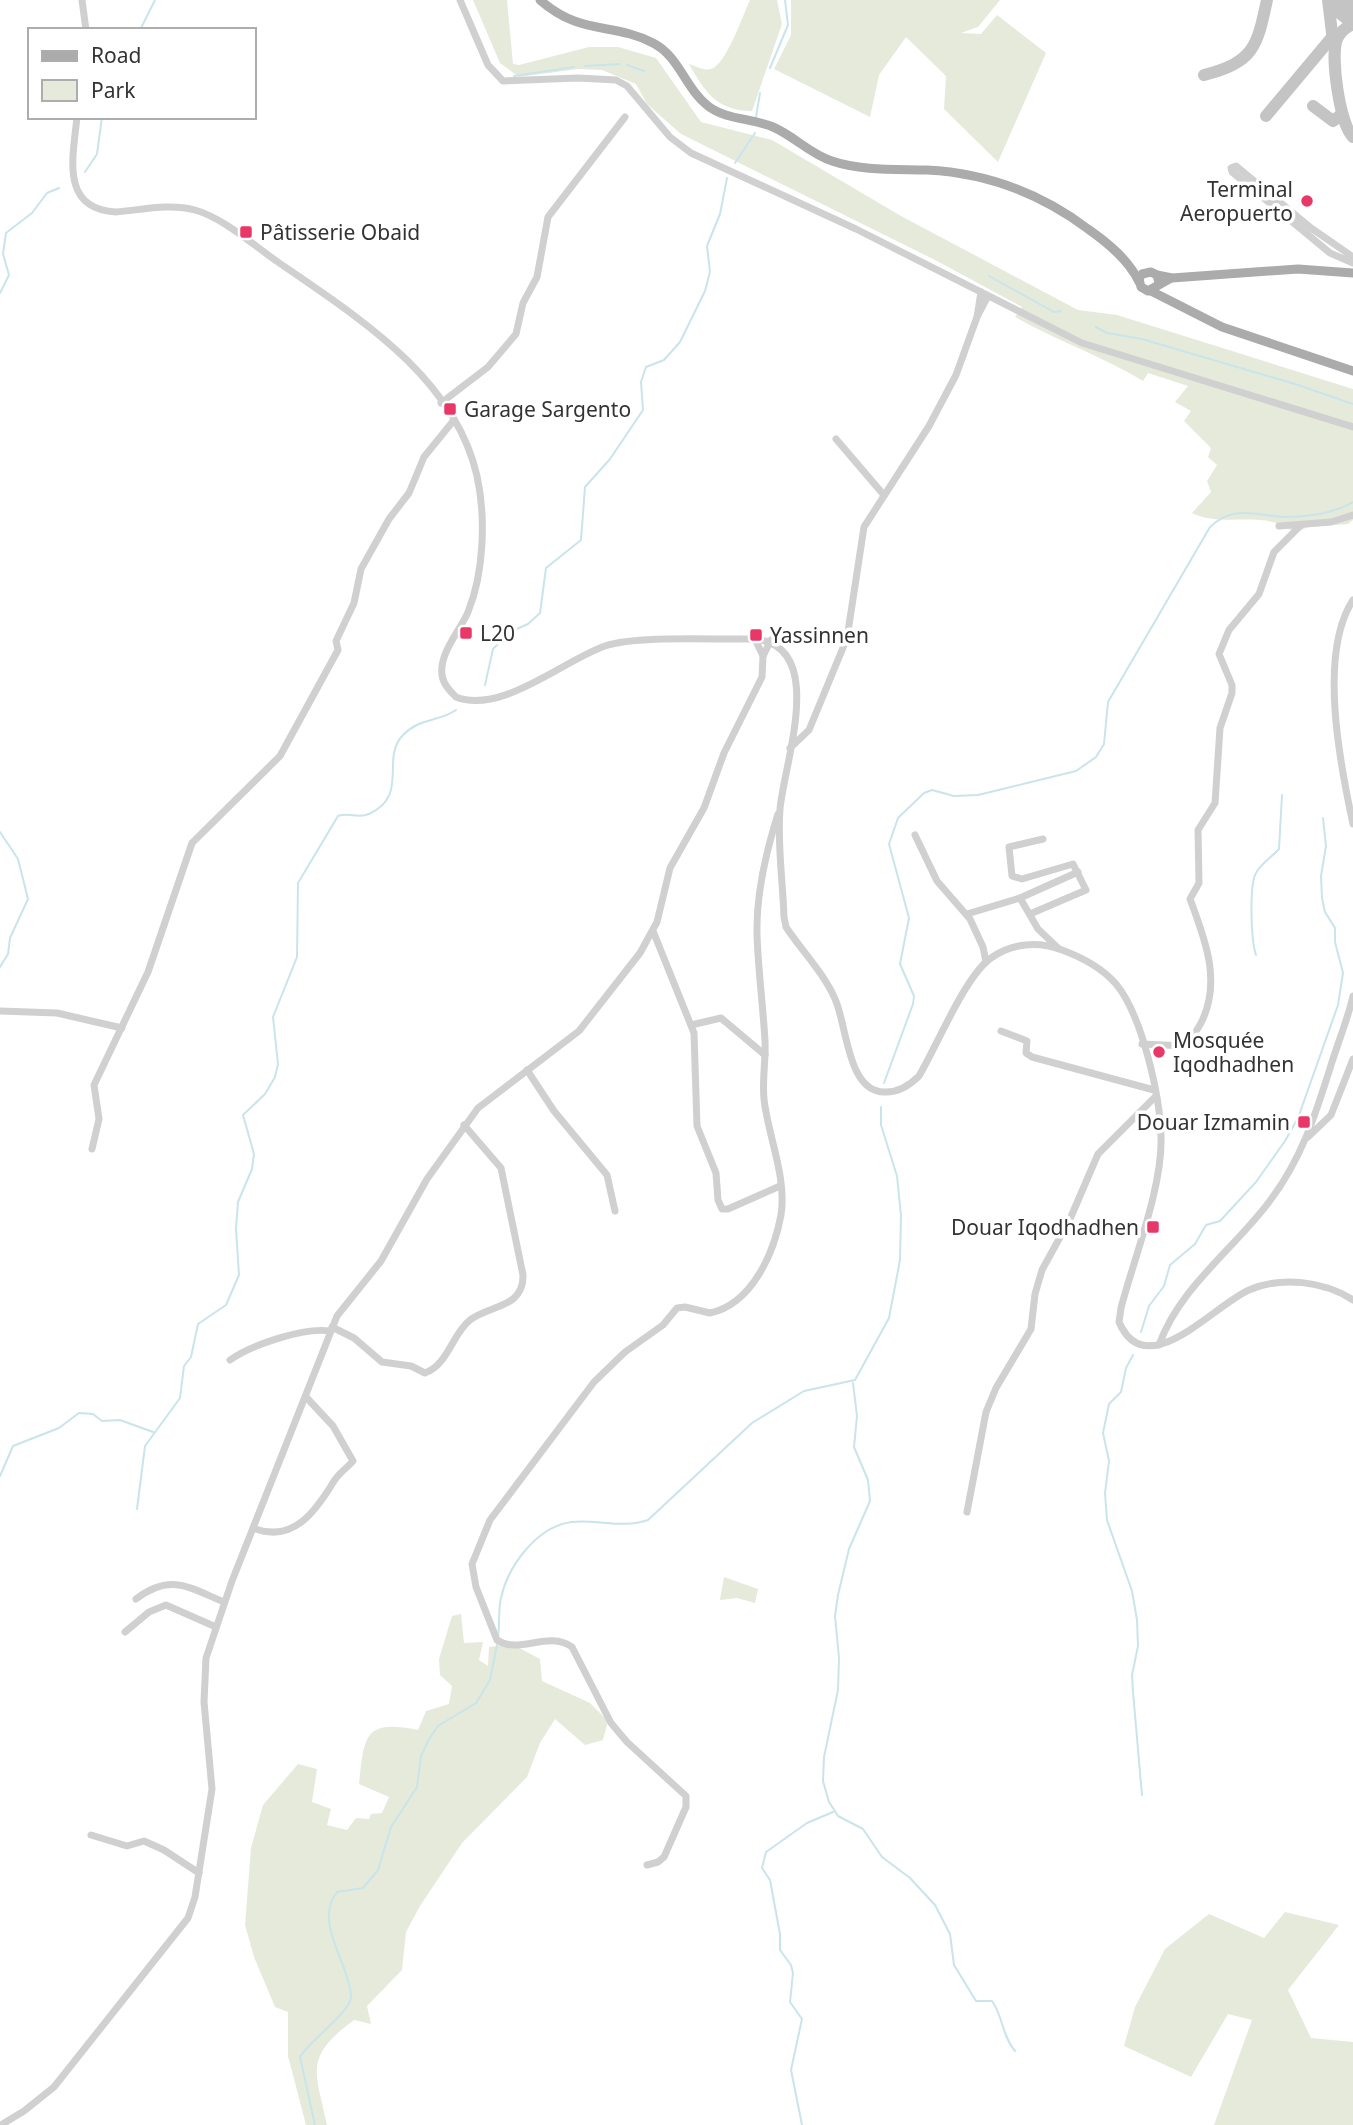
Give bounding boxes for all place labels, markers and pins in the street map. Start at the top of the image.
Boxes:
place label: Terminal Aeropuerto [1180,175,1293,227]
marker: Terminal Aeropuerto [1299,193,1315,209]
place label: Pâtisserie Obaid [260,218,420,246]
marker: Pâtisserie Obaid [238,224,254,240]
place label: Garage Sargento [464,395,631,423]
marker: Garage Sargento [442,401,458,417]
place label: L20 [480,619,515,647]
place label: Yassinnen [770,621,869,649]
marker: L20 [458,625,474,641]
marker: Yassinnen [748,627,764,643]
place label: Mosquée Iqodhadhen [1173,1026,1294,1078]
marker: Mosquée Iqodhadhen [1151,1044,1167,1060]
place label: Douar Izmamin [1137,1108,1290,1136]
marker: Douar Izmamin [1296,1114,1312,1130]
place label: Douar Iqodhadhen [951,1213,1139,1241]
marker: Douar Iqodhadhen [1145,1219,1161,1235]

